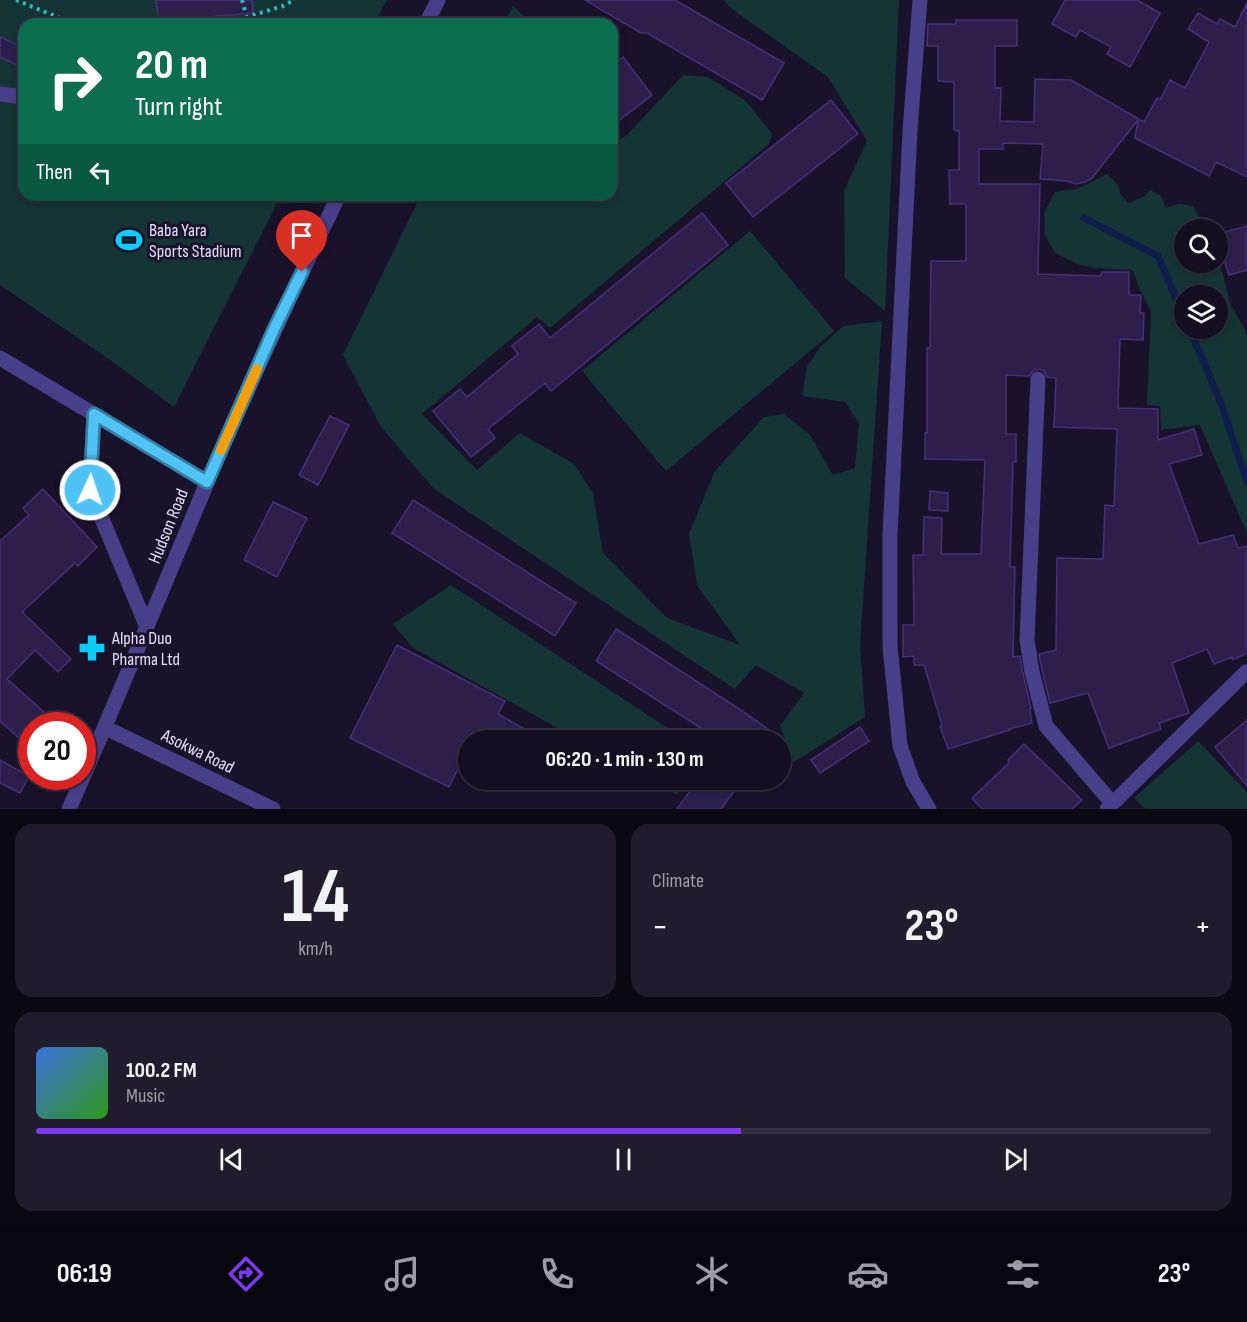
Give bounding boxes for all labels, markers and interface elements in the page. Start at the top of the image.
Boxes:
text: 20 m [135,40,208,91]
icon: right [36,42,114,120]
text: Turn right [135,91,222,123]
icon: left [84,156,117,189]
text: Then [36,159,72,186]
pin [276,210,327,272]
icon: arrive [285,219,318,252]
map controls [1174,219,1228,339]
button: search [1174,219,1228,273]
place label: Baba Yara Sports Stadium [149,220,242,262]
sports icon: Baba Yara Sports Stadium [114,225,144,255]
button: layers [1174,285,1228,339]
position arrow [58,458,122,522]
street label: Hudson Road [144,486,193,567]
place label: Alpha Duo Pharma Ltd [111,628,180,670]
pharmacy icon: Alpha Duo Pharma Ltd [77,633,107,663]
speed limit sign: 20 [18,712,96,790]
street label: Asokwa Road [157,724,238,778]
text: 06:20 · 1 min · 130 m [546,746,703,773]
text: 14 [282,851,349,944]
text: Climate [652,869,704,893]
text: 23° [904,899,959,954]
text: − [652,907,668,947]
text: + [1195,907,1211,947]
text: km/h [298,937,333,961]
text: 100.2 FM [126,1057,197,1084]
text: Music [126,1084,165,1108]
icon: previous [215,1143,248,1176]
icon: pause [607,1143,640,1176]
icon: next [999,1143,1032,1176]
icon: directions [225,1253,267,1295]
icon: music [381,1253,423,1295]
icon: phone [536,1253,578,1295]
icon: climate [691,1253,733,1295]
icon: car [847,1253,889,1295]
icon: filters [1002,1253,1044,1295]
text: 06:19 [57,1258,112,1290]
text: 23° [1158,1258,1190,1290]

